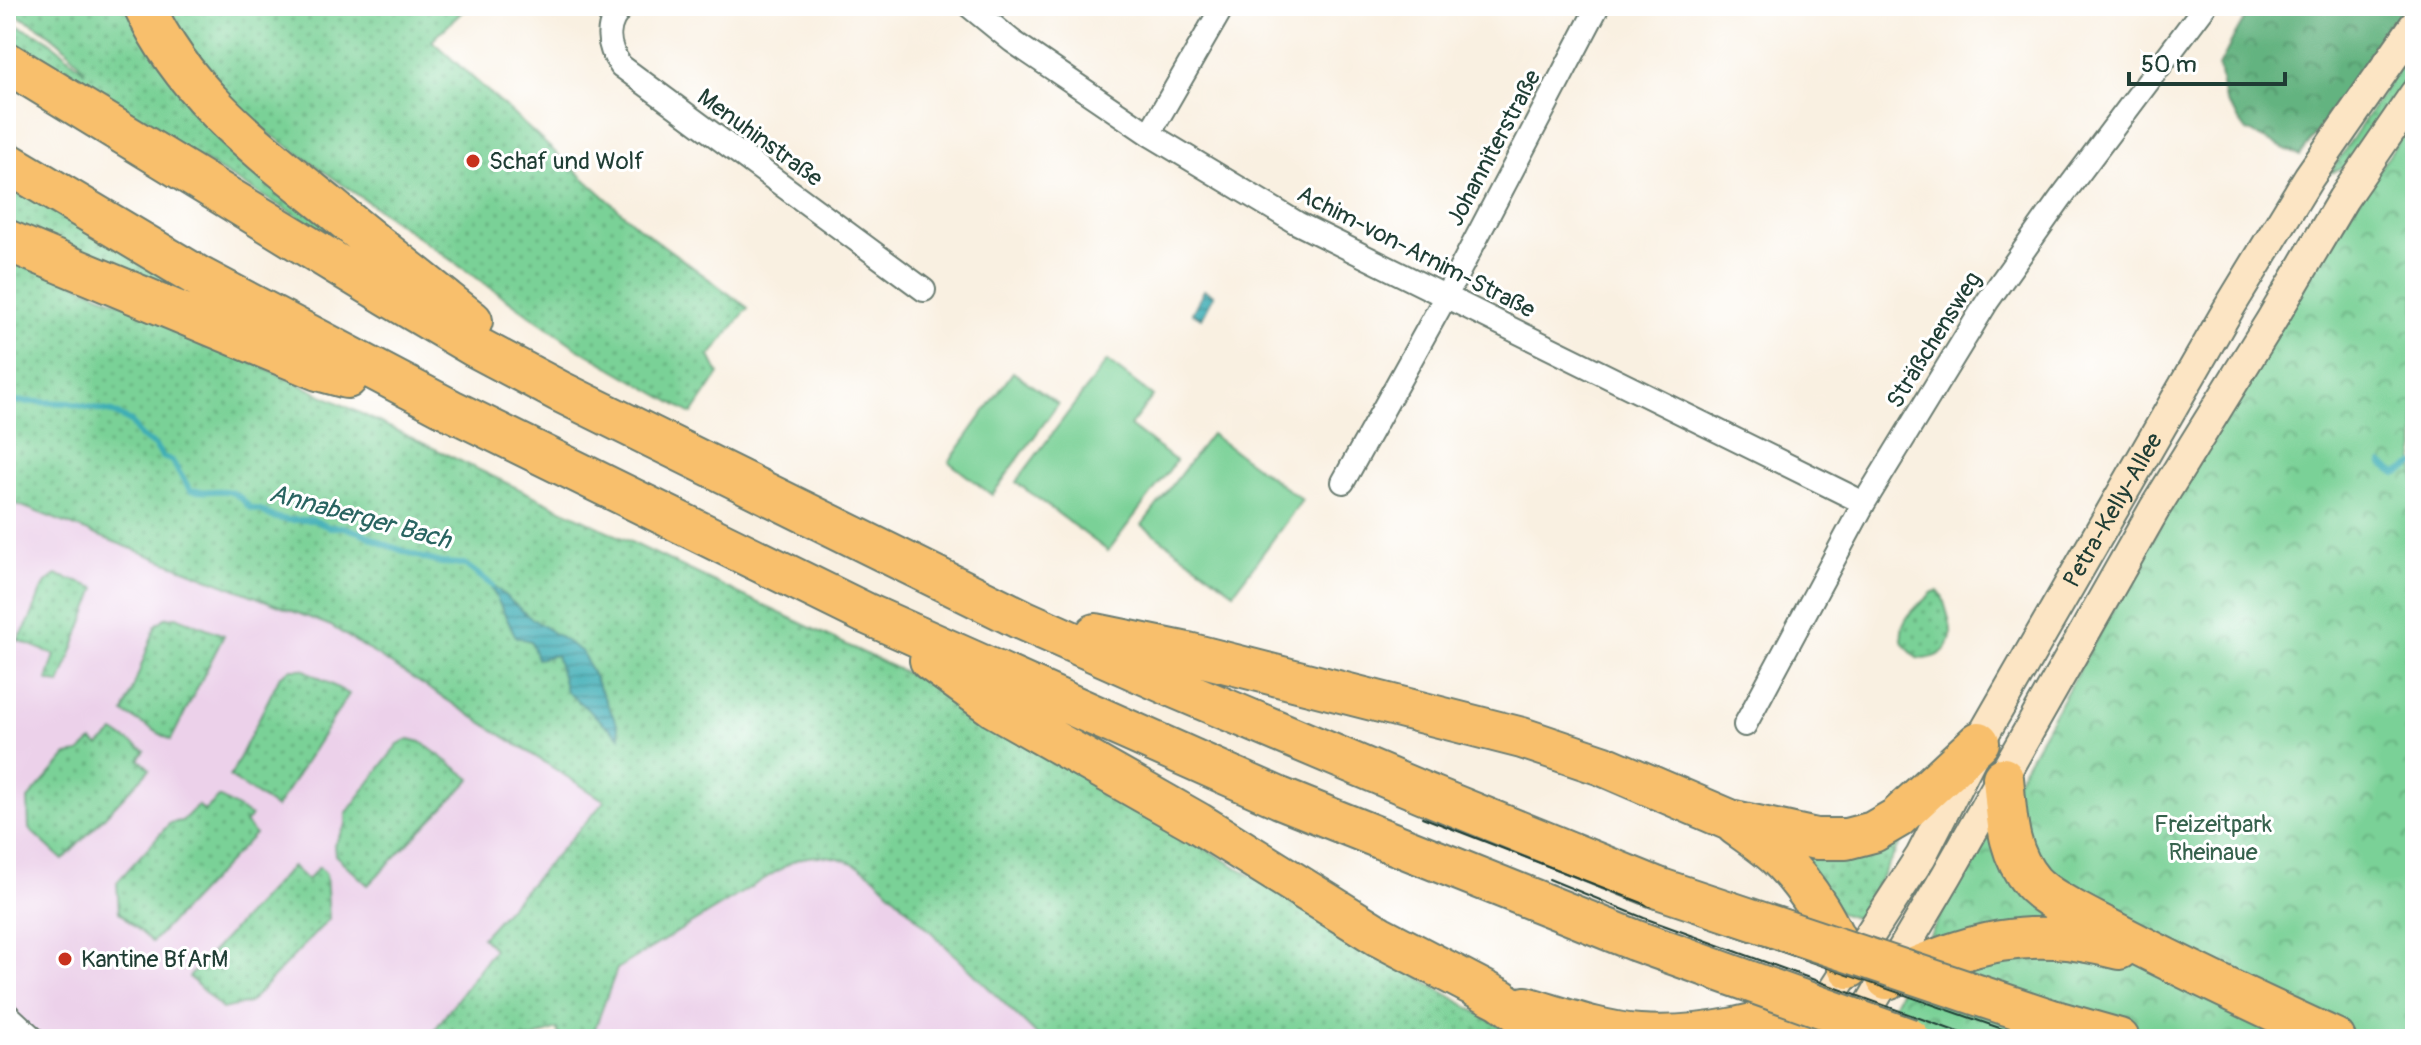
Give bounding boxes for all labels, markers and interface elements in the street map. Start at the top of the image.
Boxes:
scale bar [2129,36,2285,86]
text: 50 m [2141,50,2197,79]
street label: Johanniterstraße [1441,65,1547,231]
street label: Menuhinstraße [692,83,829,193]
place label: Schaf und Wolf [489,147,644,176]
marker: Schaf und Wolf [464,152,482,170]
street label: Achim-von-Arnim-Straße [1292,179,1540,325]
street label: Sträßchensweg [1881,266,1987,414]
street label: Petra-Kelly-Allee [2057,427,2169,592]
water label: Annaberger Bach [266,477,456,557]
park label: Freizeitpark Rheinaue [2154,810,2272,867]
place label: Kantine BfArM [81,945,228,974]
marker: Kantine BfArM [56,950,74,968]

